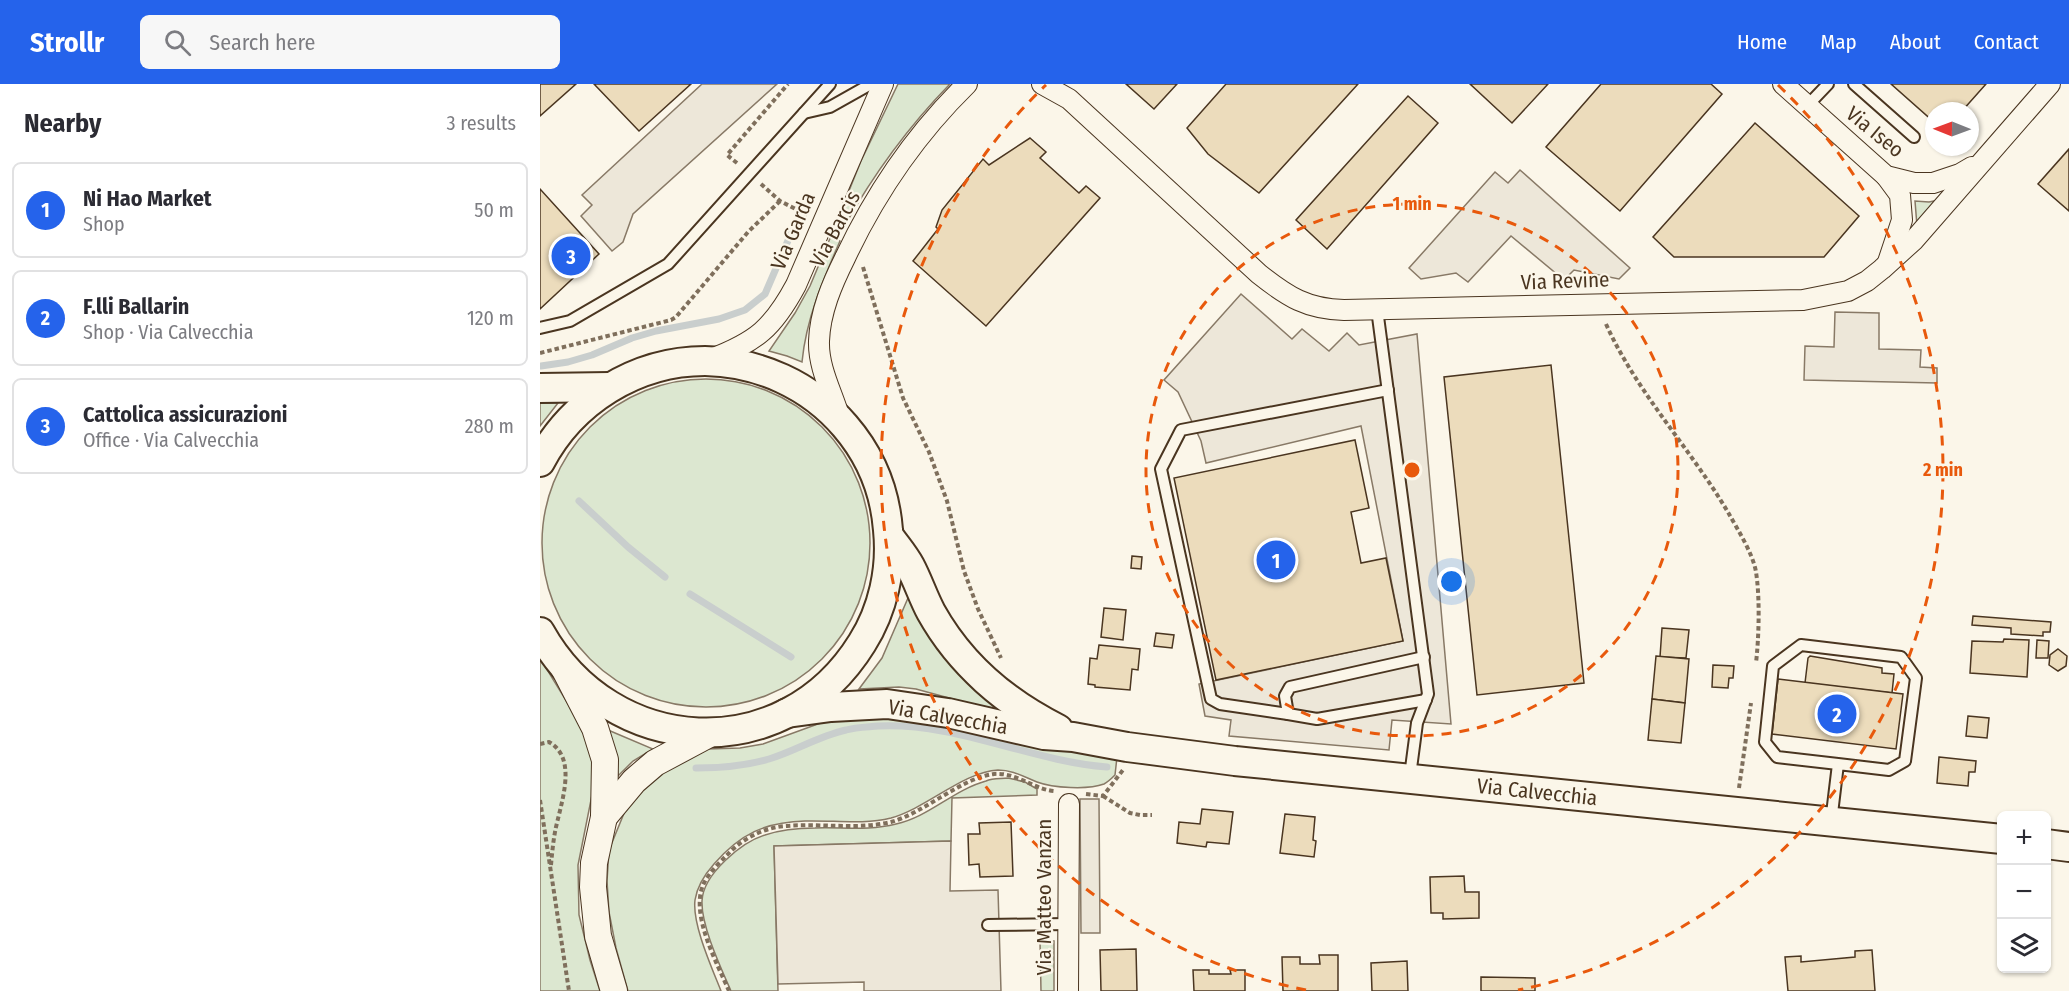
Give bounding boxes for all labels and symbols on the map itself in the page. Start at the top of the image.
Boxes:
street label: Via Iseo [1841,101,1909,163]
north arrow [1925,102,1979,156]
street label: Via Barcis [804,186,866,272]
street label: Via Garda [765,188,821,274]
text: 1 min [1392,193,1432,215]
pin: 3 [552,234,591,279]
street label: Via Revine [1520,266,1610,296]
text: 2 min [1922,459,1963,481]
centre of rings [1402,460,1422,480]
pin: 1 [1256,538,1296,582]
your location [1437,567,1466,596]
pin: 2 [1818,692,1856,736]
street label: Via Calvecchia [886,694,1010,740]
street label: Via Calvecchia [1475,773,1599,811]
street label: Via Matteo Vanzan [1031,819,1057,975]

